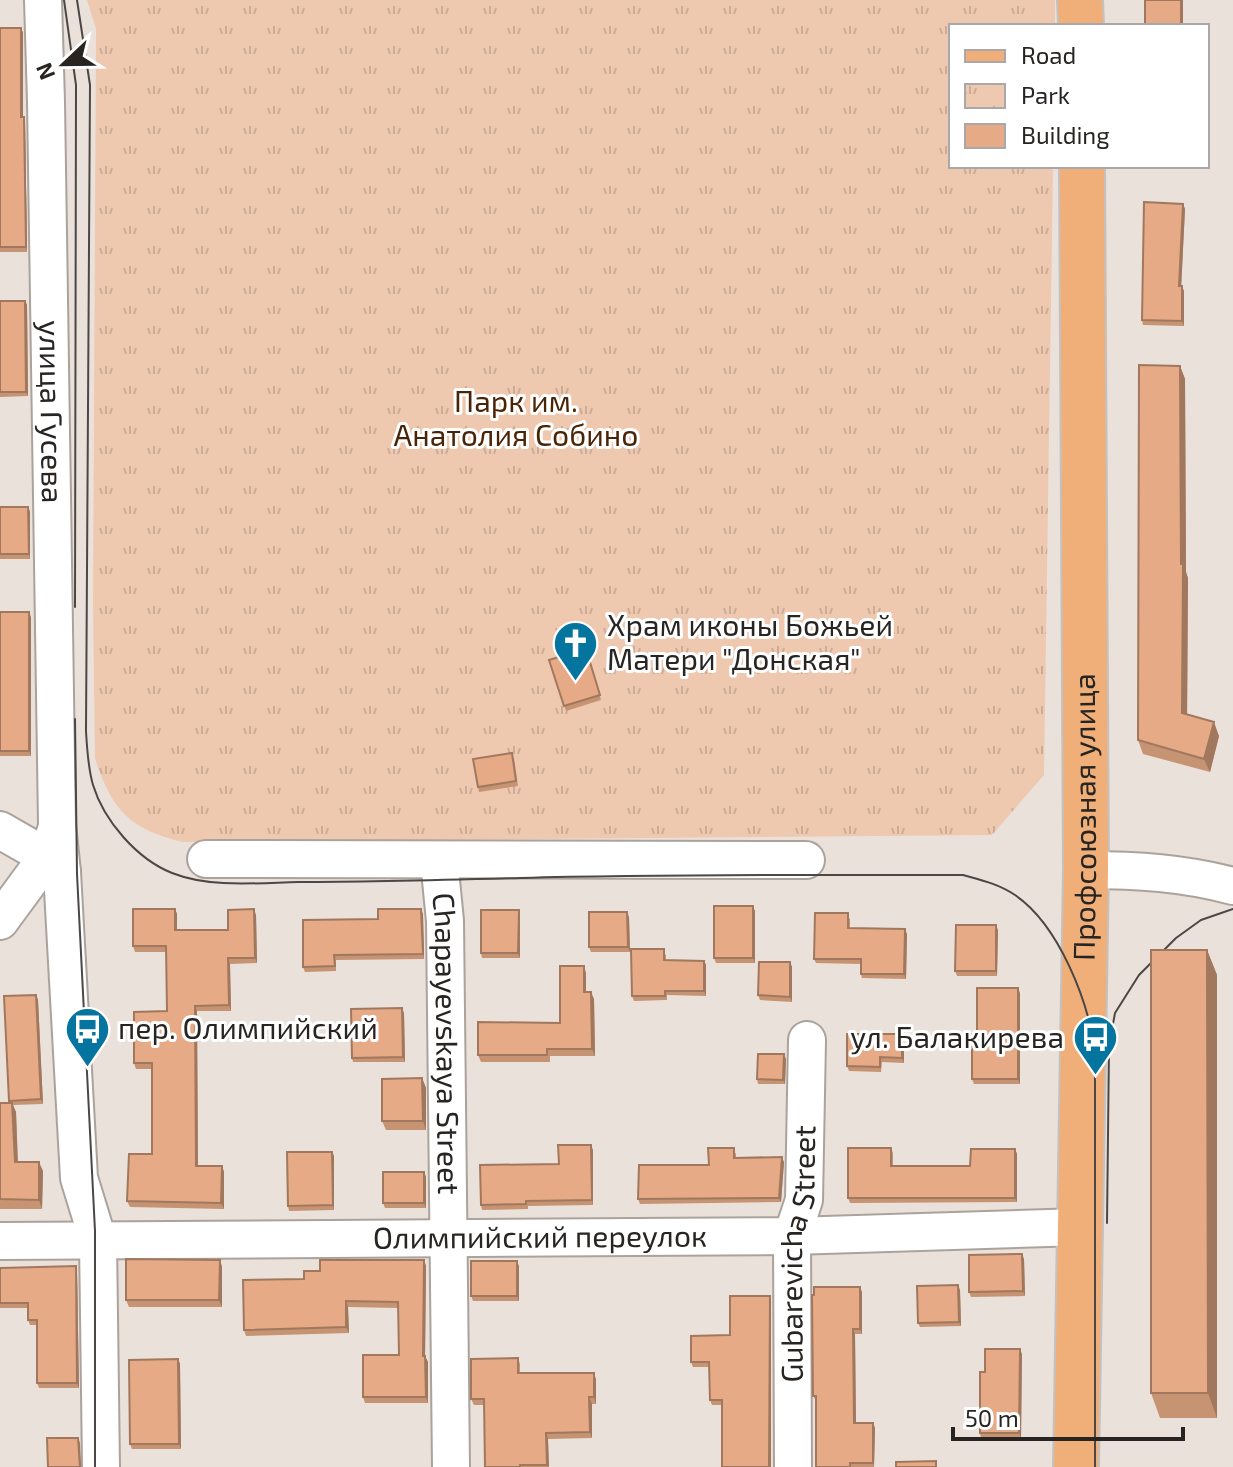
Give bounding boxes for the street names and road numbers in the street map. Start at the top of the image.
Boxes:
street label: улица Гусева [32,320,72,504]
street label: Профсоюзная улица [1064,673,1102,961]
street label: Chapayevskaya Street [426,891,468,1195]
street label: Gubarevicha Street [772,1125,822,1383]
street label: Олимпийский переулок [373,1217,707,1255]

